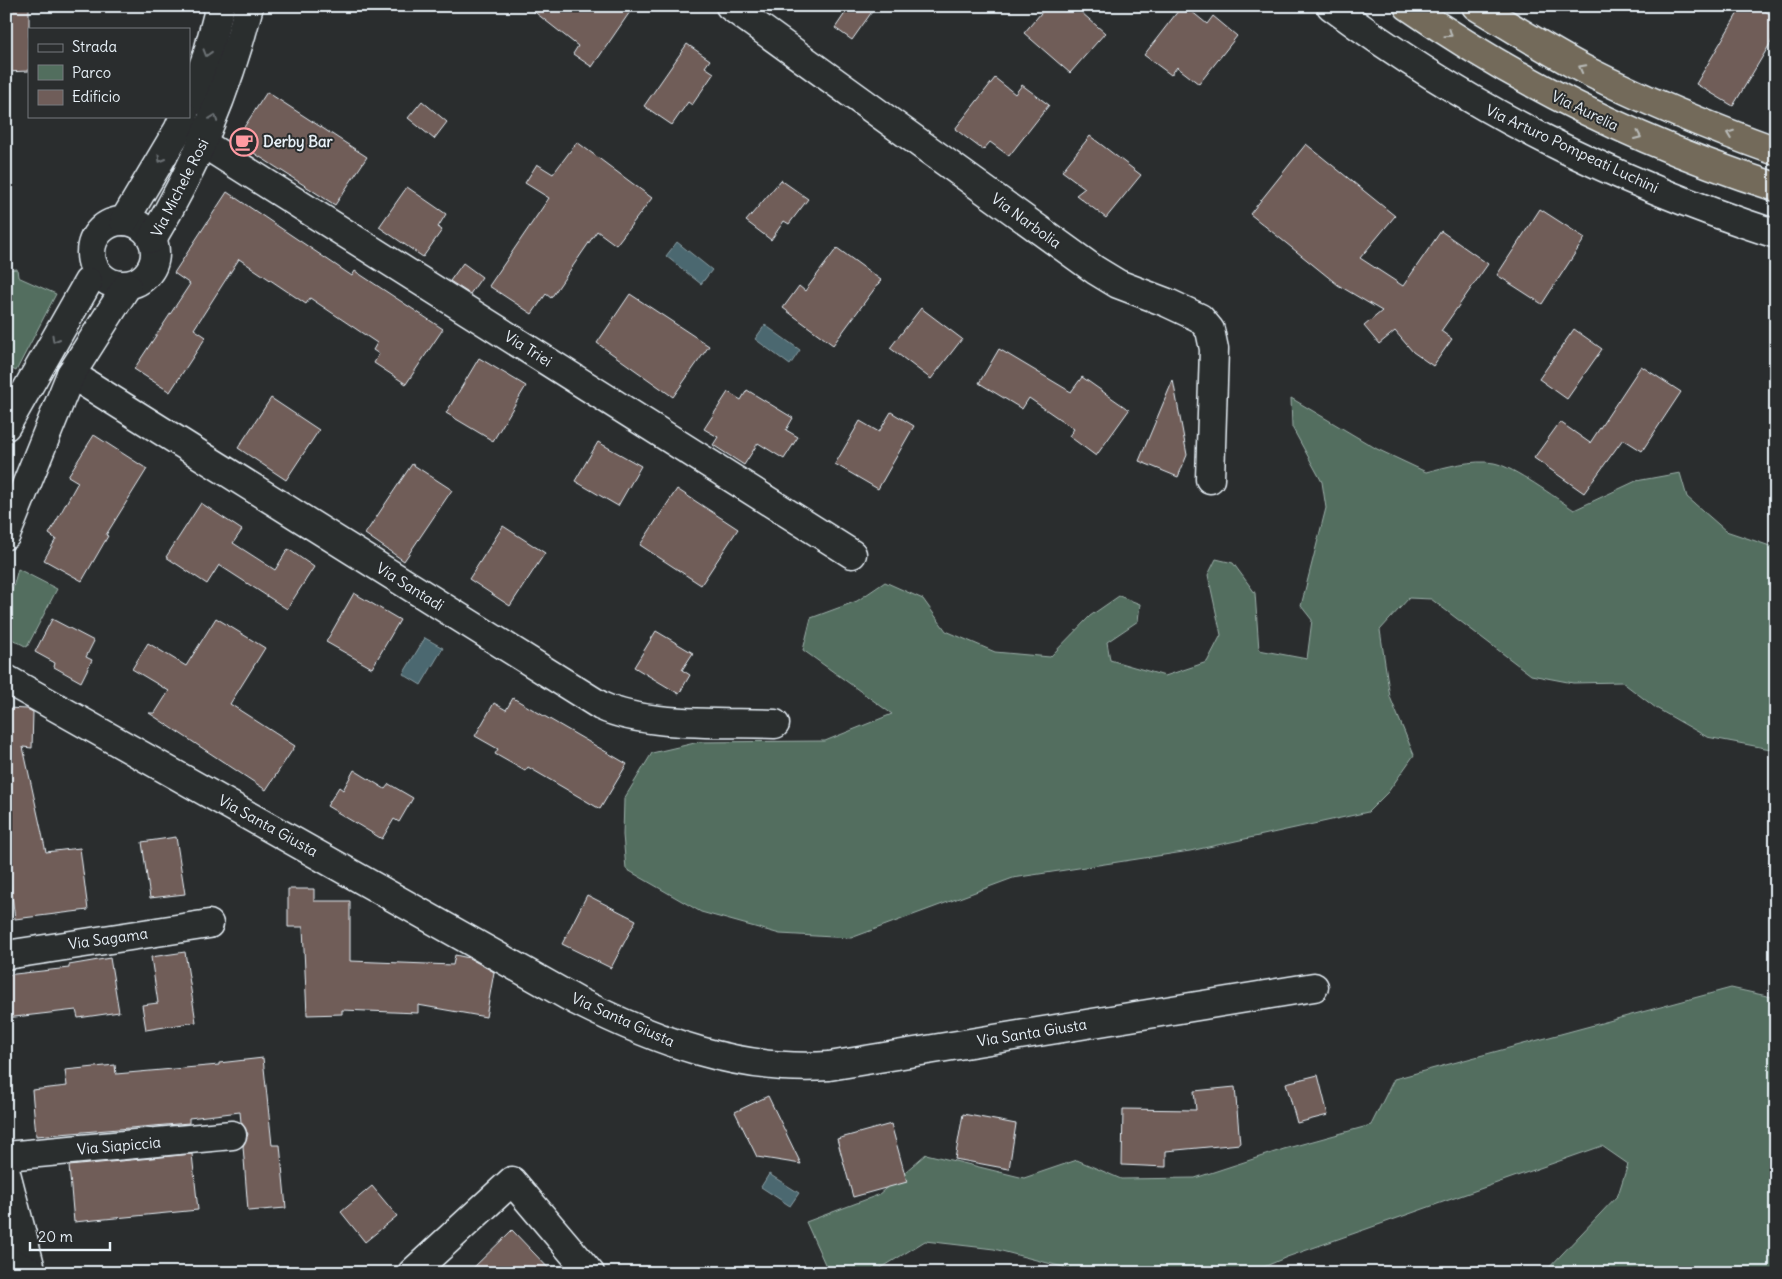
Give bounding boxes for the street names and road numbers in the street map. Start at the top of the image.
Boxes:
street label: Via Aurelia [1549,86,1622,135]
street label: Via Arturo Pompeati Luchini [1483,100,1662,197]
street label: Via Michele Rosi [147,135,212,240]
street label: Via Narbolia [988,189,1065,253]
street label: Via Triei [501,327,556,371]
street label: Via Santadi [373,558,448,615]
street label: Via Santa Giusta [215,790,322,861]
street label: Via Sagama [67,923,149,954]
street label: Via Santa Giusta [569,988,678,1051]
street label: Via Santa Giusta [976,1014,1089,1051]
street label: Via Siapiccia [76,1132,162,1159]

